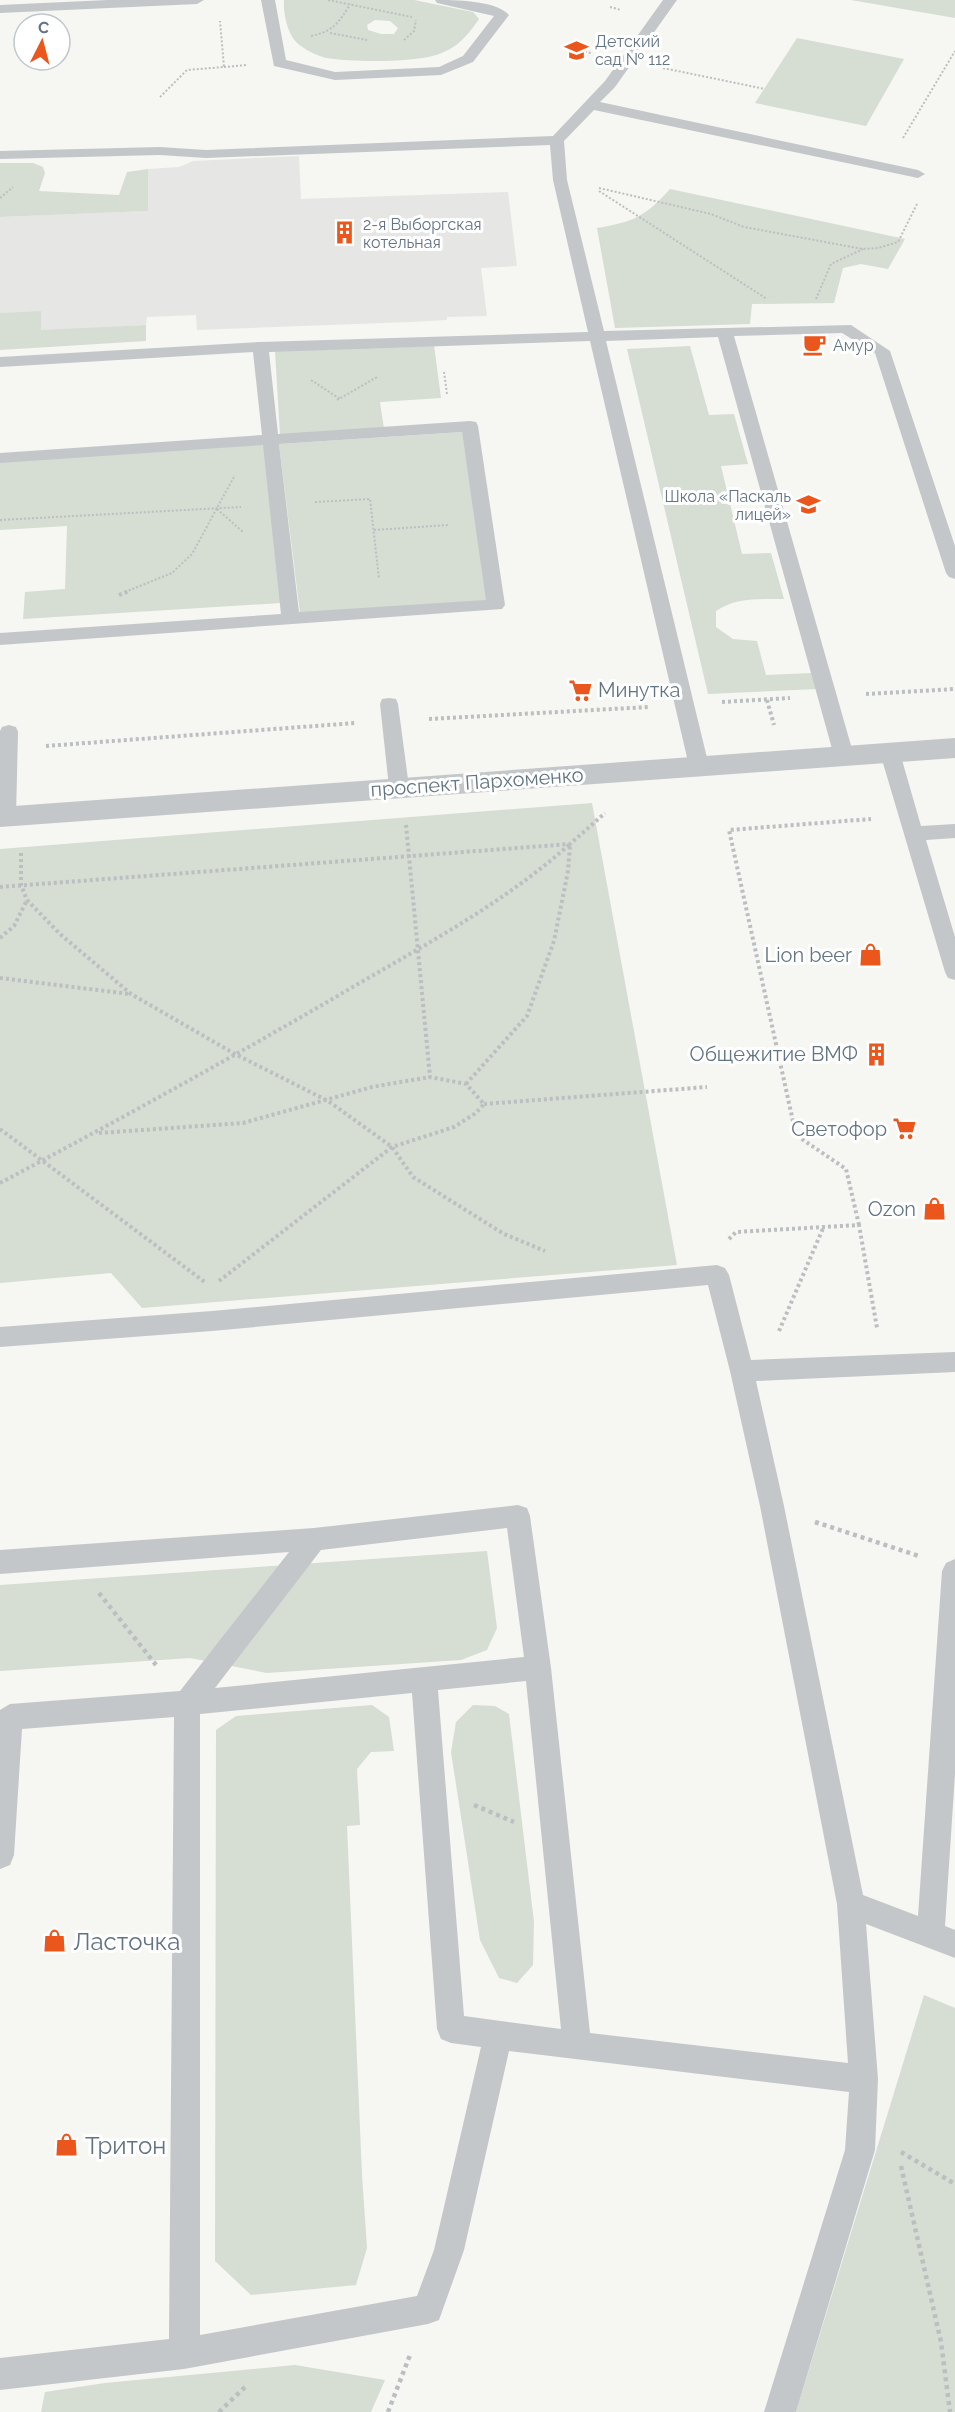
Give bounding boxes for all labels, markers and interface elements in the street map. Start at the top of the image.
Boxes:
north arrow [12,12,72,72]
text: С [37,18,50,38]
place label: Детский сад № 112 [595,32,670,69]
school or university icon: Детский сад № 112 [564,37,590,63]
place label: 2-я Выборгская котельная [363,215,482,252]
building icon: 2-я Выборгская котельная [332,220,358,246]
cafe icon: Амур [802,332,828,358]
place label: Амур [833,336,874,355]
place label: Школа «Паскаль лицей» [664,487,791,524]
school or university icon: Школа «Паскаль лицей» [796,492,822,518]
supermarket icon: Минутка [567,677,593,703]
place label: Минутка [598,678,681,702]
street label: проспект Пархоменко [370,763,584,801]
shop icon: Lion beer [857,942,883,968]
place label: Lion beer [764,943,852,967]
building icon: Общежитие ВМФ [863,1041,889,1067]
place label: Общежитие ВМФ [690,1042,858,1066]
supermarket icon: Светофор [892,1116,918,1142]
place label: Светофор [791,1117,887,1141]
shop icon: Ozon [921,1196,947,1222]
place label: Ozon [868,1197,916,1221]
place label: Ласточка [73,1927,180,1956]
shop icon: Ласточка [42,1928,68,1954]
place label: Тритон [85,2131,166,2160]
shop icon: Тритон [54,2132,80,2158]

